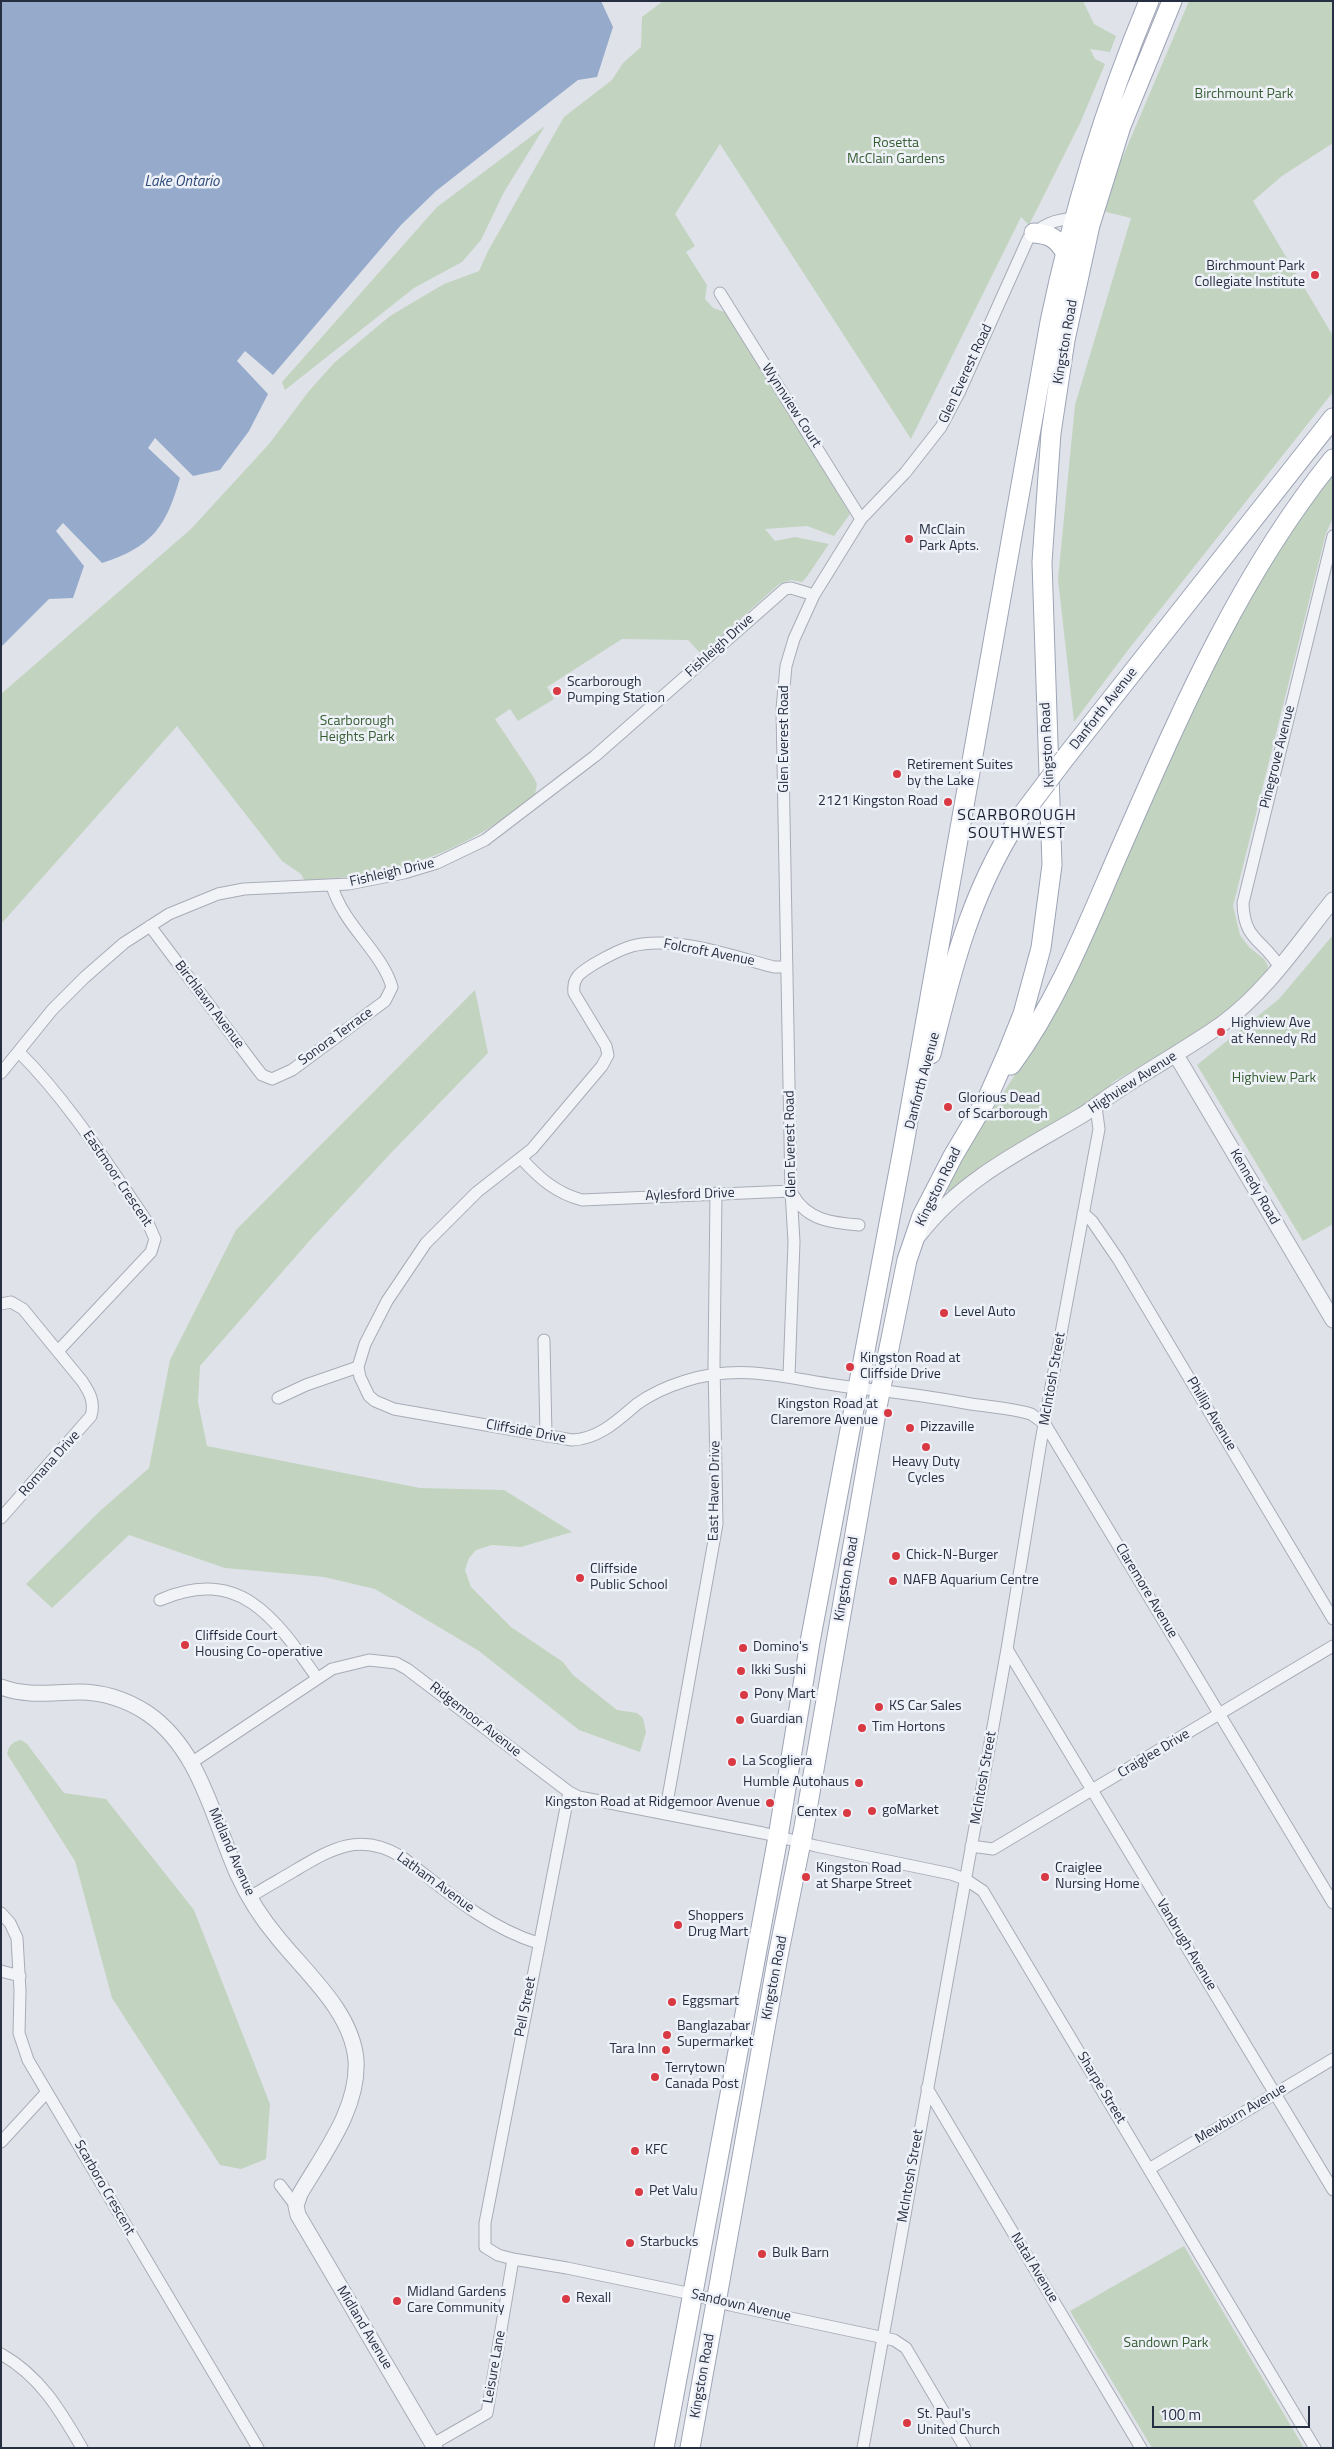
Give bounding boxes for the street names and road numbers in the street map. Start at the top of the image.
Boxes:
street label: Kingston Road [1050,298,1082,386]
street label: Glen Everest Road [936,322,996,426]
street label: Wynnview Court [758,361,824,451]
street label: Fishleigh Drive [682,611,758,681]
street label: Danforth Avenue [1067,665,1141,753]
street label: Glen Everest Road [777,685,793,793]
street label: Kingston Road [1037,702,1059,788]
street label: Pinegrove Avenue [1257,704,1299,810]
street label: Fishleigh Drive [348,855,436,891]
street label: Folcroft Avenue [662,936,756,970]
street label: Birchlawn Avenue [171,958,247,1052]
street label: Sonora Terrace [296,1004,376,1070]
street label: Danforth Avenue [902,1031,944,1131]
street label: Highview Avenue [1086,1048,1180,1118]
street label: Glen Everest Road [782,1090,800,1198]
street label: Eastmoor Crescent [79,1128,155,1230]
street label: Kingston Road [913,1145,965,1229]
street label: Kennedy Road [1226,1146,1282,1228]
street label: Aylesford Drive [645,1185,735,1205]
street label: McIntosh Street [1037,1331,1069,1427]
street label: Phillip Avenue [1183,1374,1239,1454]
street label: Cliffside Drive [485,1417,567,1447]
street label: Romana Drive [16,1428,84,1500]
street label: East Haven Drive [706,1441,724,1541]
street label: Kingston Road [831,1535,863,1623]
street label: Claremore Avenue [1111,1541,1181,1641]
street label: Ridgemoor Avenue [426,1679,524,1761]
street label: Craiglee Drive [1115,1726,1193,1782]
street label: McIntosh Street [968,1730,1000,1826]
street label: Midland Avenue [204,1806,258,1898]
street label: Latham Avenue [393,1849,477,1917]
street label: Vanbrugh Avenue [1152,1896,1220,1994]
street label: Kingston Road [759,1934,791,2022]
street label: Pell Street [512,1975,540,2039]
street label: Sharpe Street [1073,2049,1129,2127]
street label: Mewburn Avenue [1192,2080,1290,2148]
street label: McIntosh Street [895,2128,927,2224]
street label: Scarboro Crescent [70,2138,138,2238]
street label: Natal Avenue [1007,2230,1061,2306]
street label: Midland Avenue [333,2283,395,2373]
street label: Sandown Avenue [689,2286,793,2326]
street label: Leisure Lane [480,2329,510,2405]
street label: Kingston Road [687,2332,719,2420]

